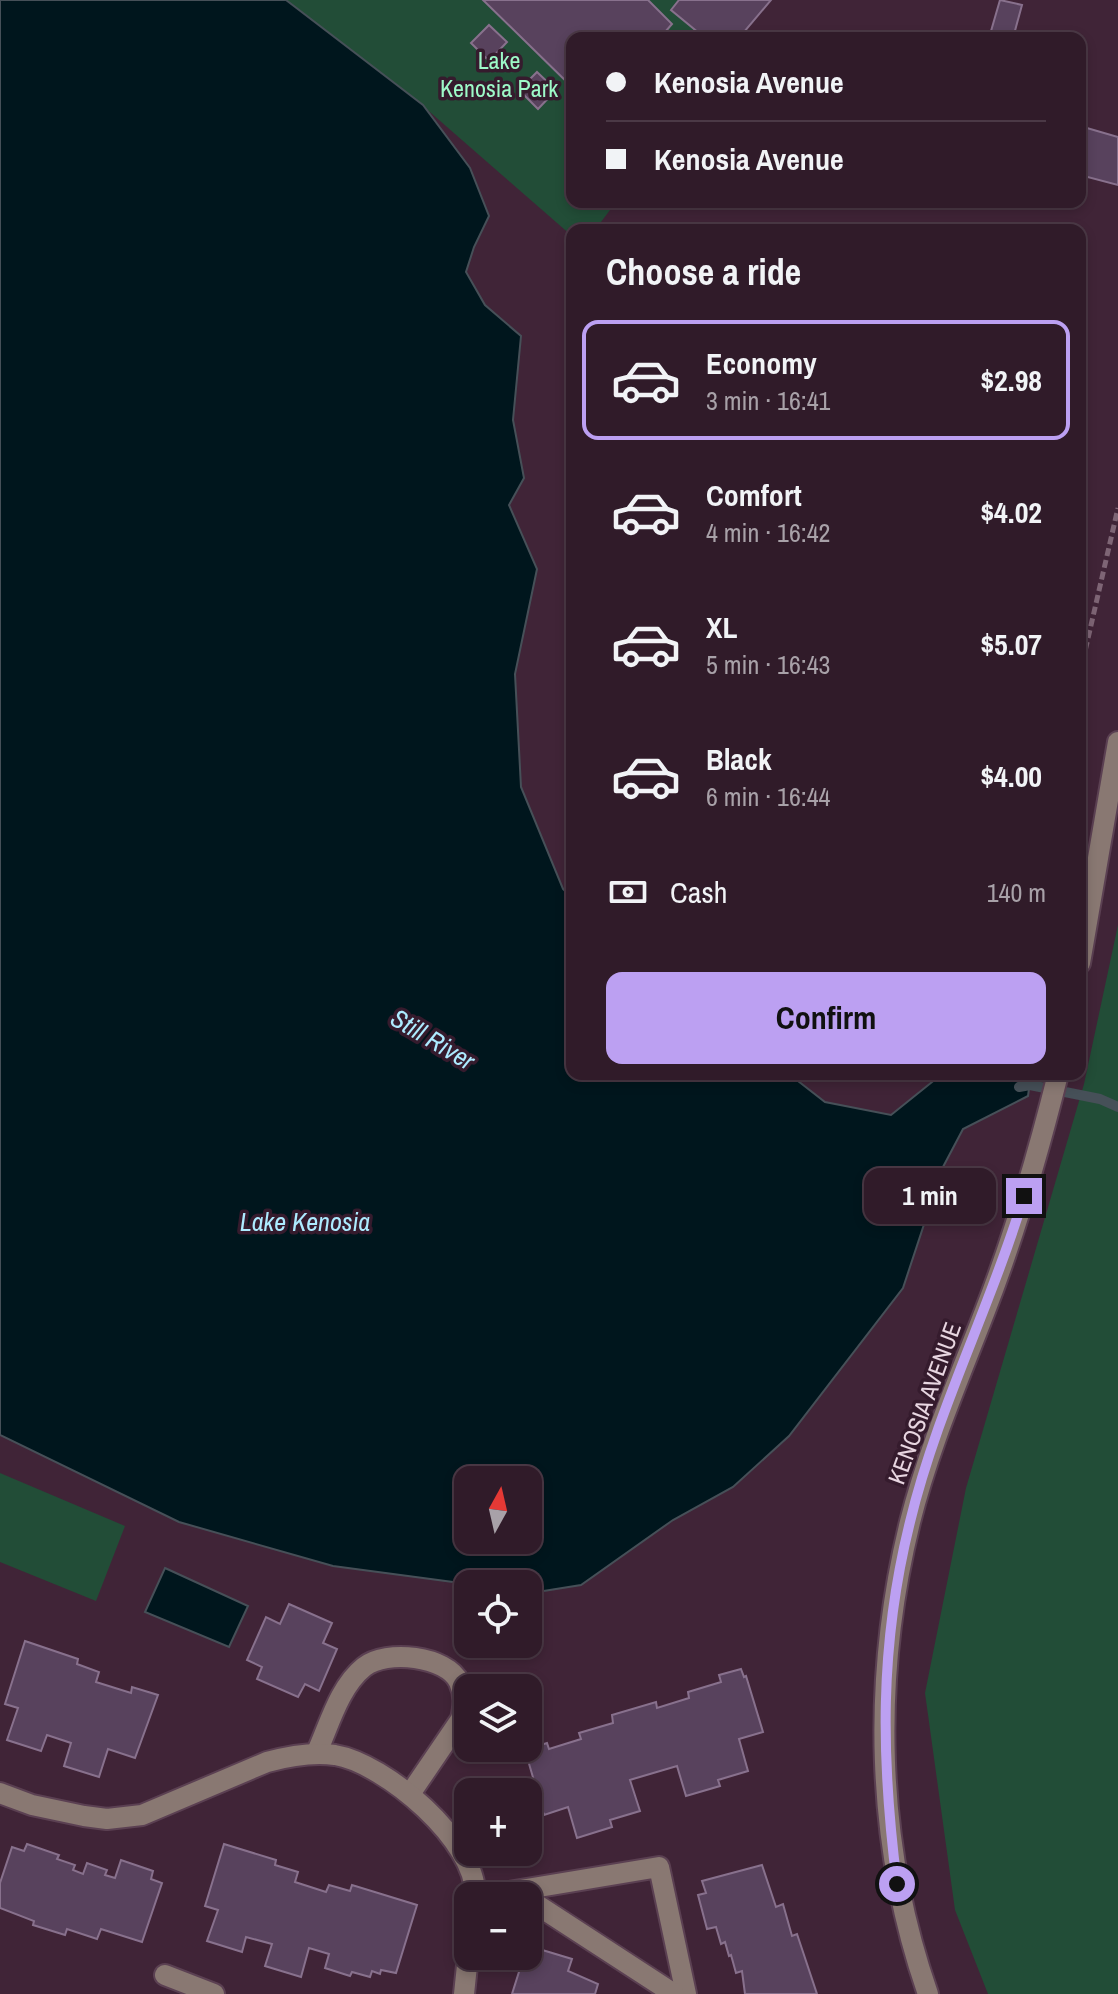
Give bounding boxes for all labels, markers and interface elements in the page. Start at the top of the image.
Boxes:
park label: Lake Kenosia Park [440,44,558,104]
text: Kenosia Avenue [654,62,844,102]
text: Kenosia Avenue [654,139,844,179]
text: Choose a ride [606,248,801,296]
text: Economy [706,343,817,383]
icon: car [610,344,682,416]
text: $2.98 [980,360,1042,400]
text: 3 min · 16:41 [706,383,830,418]
text: Comfort [706,475,802,515]
icon: car [610,476,682,548]
text: $4.02 [980,492,1042,532]
text: 4 min · 16:42 [706,515,830,550]
text: XL [706,607,737,647]
icon: car [610,608,682,680]
text: $5.07 [980,624,1042,664]
text: 5 min · 16:43 [706,647,830,682]
text: Black [706,739,772,779]
icon: car [610,740,682,812]
text: $4.00 [980,756,1042,796]
text: 6 min · 16:44 [706,779,830,814]
icon: cash [606,870,650,914]
text: Cash [670,872,727,912]
text: 140 m [987,875,1046,910]
button: Confirm [606,972,1046,1064]
water label: Still River [384,1000,482,1078]
callout: 1 min [864,1168,996,1224]
text: 1 min [902,1178,958,1213]
route end [1006,1178,1042,1214]
water label: Lake Kenosia [240,1204,370,1239]
street label: KENOSIA AVENUE [880,1318,968,1488]
north arrow [454,1466,542,1554]
map controls [454,1466,542,1970]
button: locate [454,1570,542,1658]
button: layers [454,1674,542,1762]
button: + [454,1778,542,1866]
route start [879,1866,915,1902]
button: − [454,1882,542,1970]

